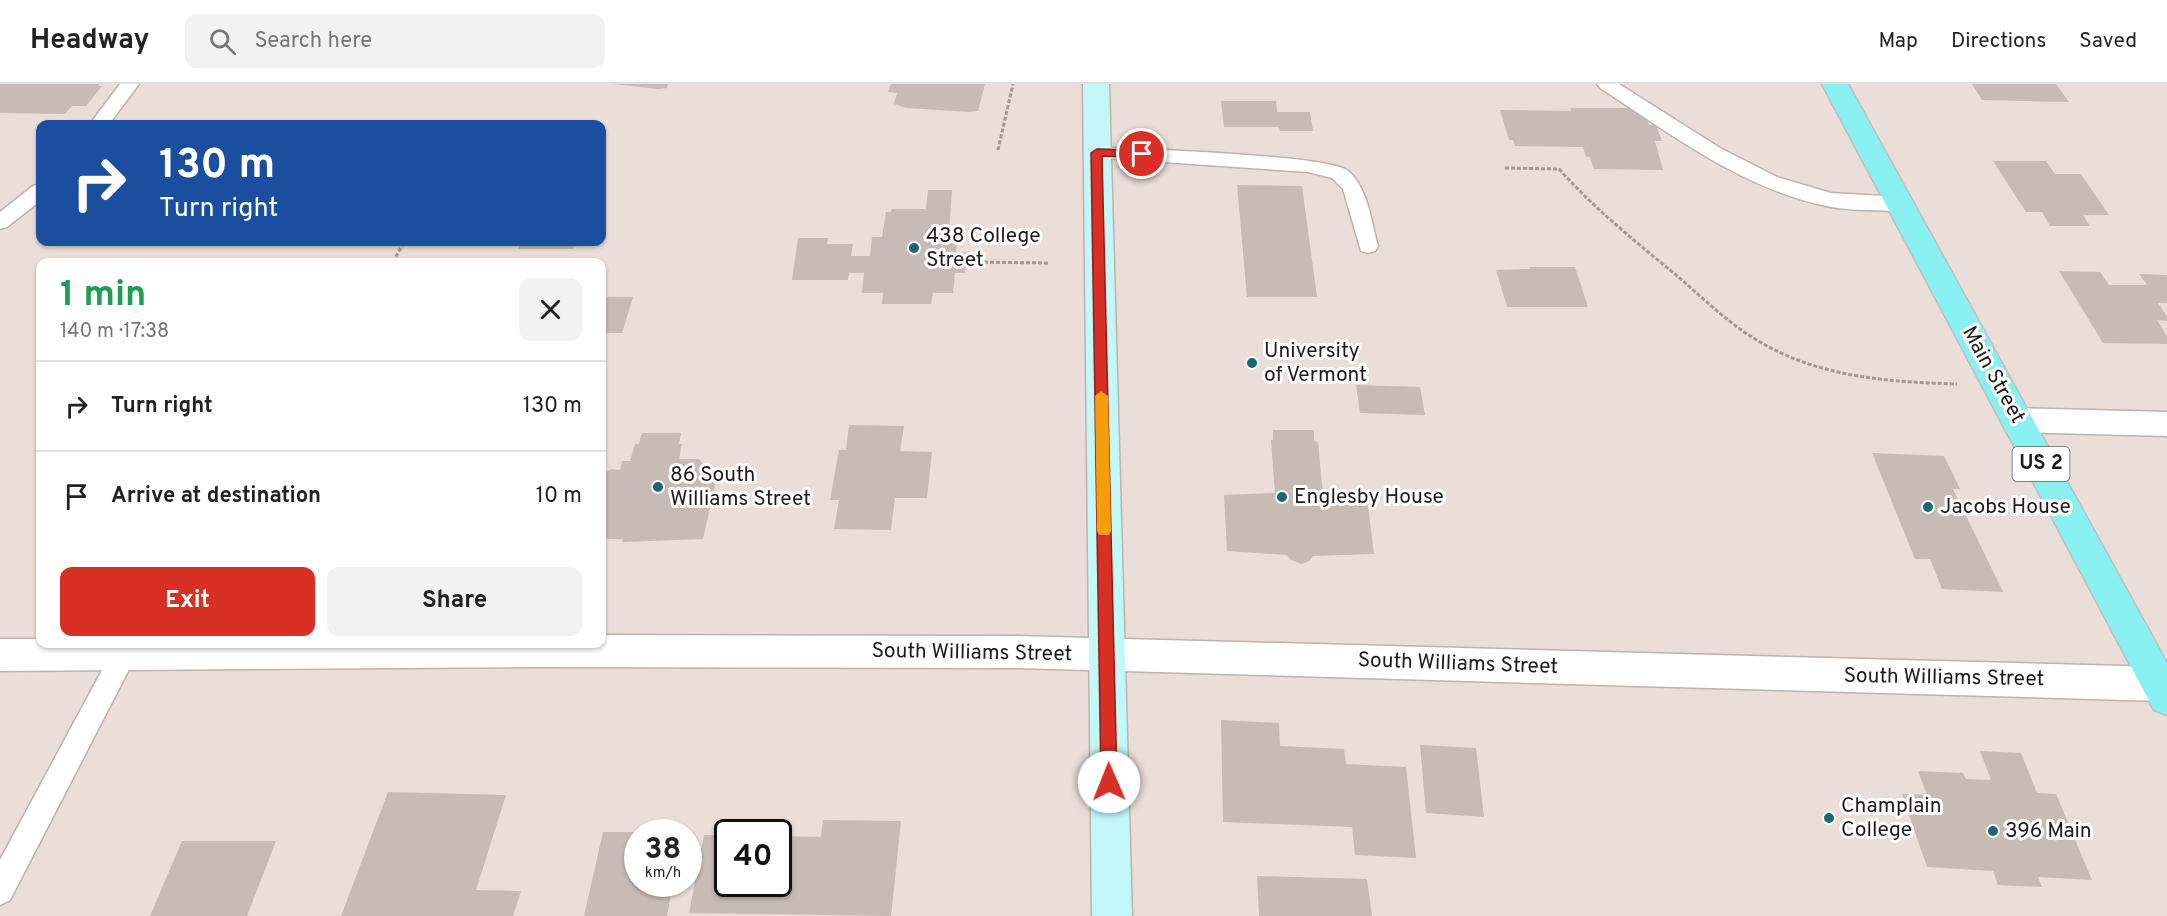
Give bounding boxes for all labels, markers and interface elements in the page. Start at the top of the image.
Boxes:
search box [185,14,605,68]
text: Headway [30,23,149,59]
icon: search [206,25,239,58]
text: Search here [254,28,372,55]
text: Map [1878,28,1918,55]
text: Directions [1951,28,2046,55]
text: Saved [2079,28,2137,55]
pin [1116,128,1167,179]
icon: arrive [1125,137,1158,170]
text: 130 m [159,140,275,193]
icon: right [60,144,138,222]
text: Turn right [159,192,278,226]
place label: 438 College Street [926,223,1041,274]
marker: 438 College Street [907,241,921,255]
text: 1 min [60,273,146,319]
button: close [519,278,582,341]
text: 140 m · 17:38 [60,319,169,345]
street label: Main Street [1955,322,2031,428]
place label: University of Vermont [1264,338,1367,389]
marker: University of Vermont [1245,356,1259,370]
icon: right [60,390,93,423]
text: Turn right [111,393,213,420]
text: 130 m [523,393,582,420]
road number: US 2 [2012,447,2070,481]
place label: 86 South Williams Street [670,462,811,513]
icon: arrive [60,480,93,513]
marker: 86 South Williams Street [651,480,665,494]
text: Arrive at destination [111,483,321,510]
text: 10 m [536,483,582,510]
place label: Englesby House [1294,484,1444,511]
marker: Englesby House [1275,490,1289,504]
place label: Jacobs House [1940,494,2071,521]
marker: Jacobs House [1921,500,1935,514]
button: Exit [60,567,315,636]
button: Share [327,567,582,636]
street label: South Williams Street [871,638,1073,668]
street label: South Williams Street [1357,647,1559,681]
street label: South Williams Street [1843,663,2045,693]
position arrow [1077,750,1141,814]
place label: Champlain College [1841,793,1941,844]
marker: Champlain College [1822,811,1836,825]
place label: 396 Main [2005,818,2092,845]
speed limit sign: 40 [714,819,792,897]
marker: 396 Main [1986,824,2000,838]
text: 38 [645,832,681,869]
text: km/h [645,864,681,883]

